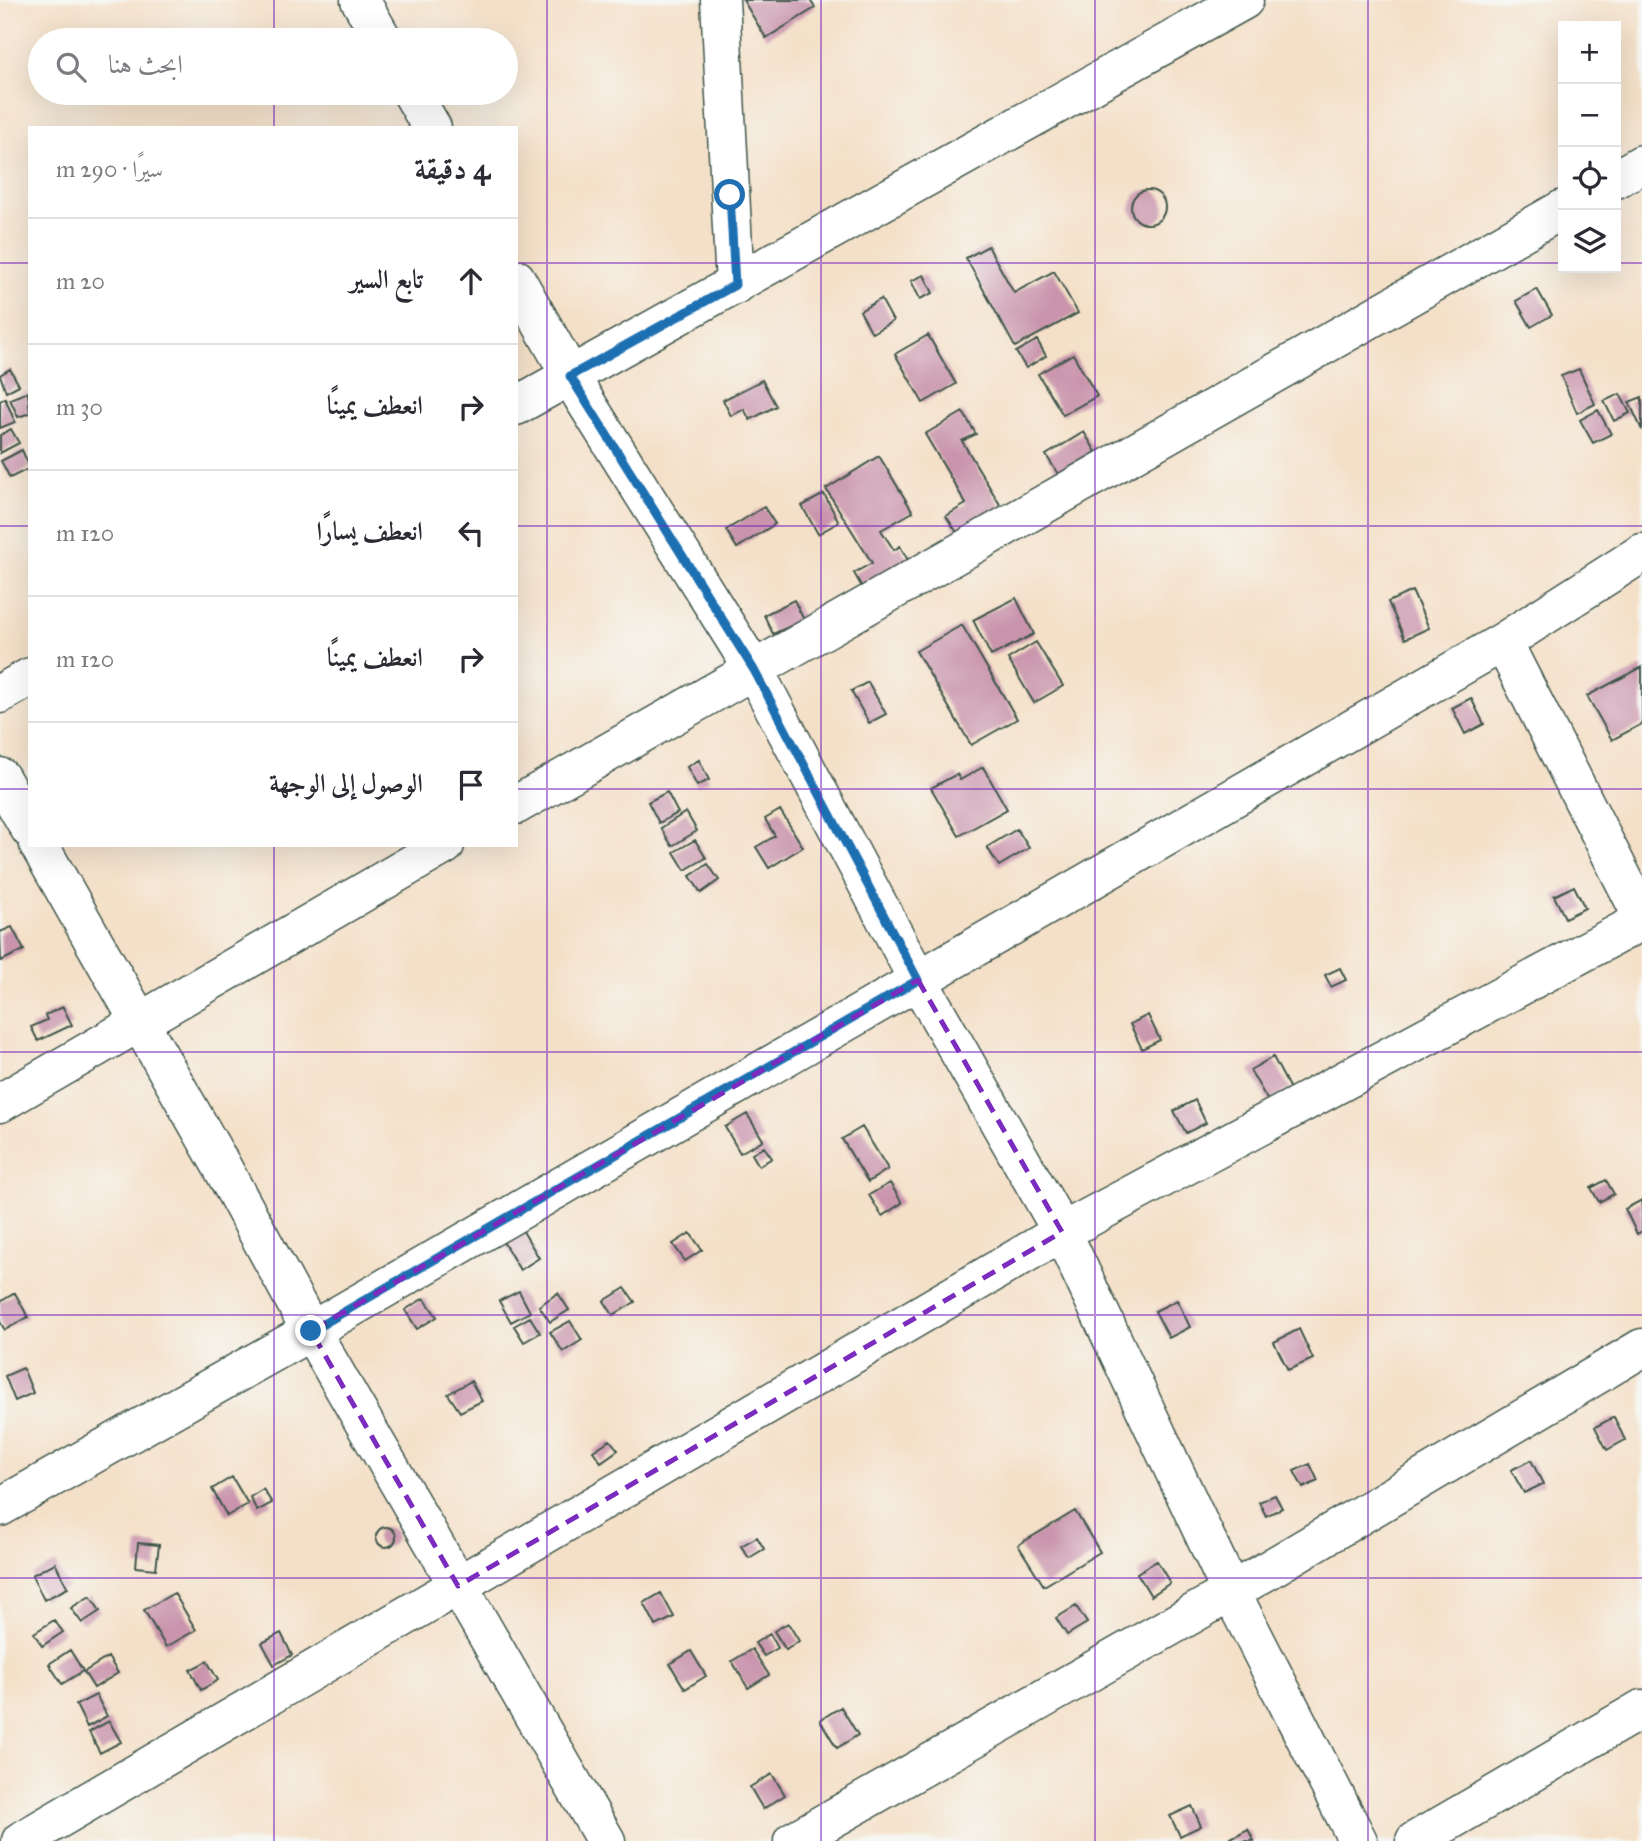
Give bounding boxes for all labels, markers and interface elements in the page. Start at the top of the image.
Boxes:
map controls [1558,21,1621,273]
button: + [1558,21,1621,84]
search box [28,28,518,105]
icon: search [52,48,90,86]
text: ابحث هنا [108,48,183,80]
button: − [1558,84,1621,147]
button: locate [1558,147,1621,210]
text: 4 دقيقة [414,151,490,187]
text: سيرًا · 290 m [56,155,163,183]
route start [714,179,745,210]
button: layers [1558,210,1621,273]
icon: ahead [452,262,490,300]
text: تابع السير [350,263,423,295]
text: 20 m [56,267,105,295]
icon: right [452,388,490,426]
text: انعطف يمينًا [327,389,423,421]
text: 30 m [56,393,103,421]
icon: left [452,514,490,552]
text: انعطف يسارًا [316,515,423,547]
text: 120 m [56,519,114,547]
icon: right [452,640,490,678]
text: انعطف يمينًا [327,641,423,673]
text: 120 m [56,645,114,673]
icon: arrive [452,766,490,804]
text: الوصول إلى الوجهة [269,767,423,799]
route end [295,1315,326,1346]

